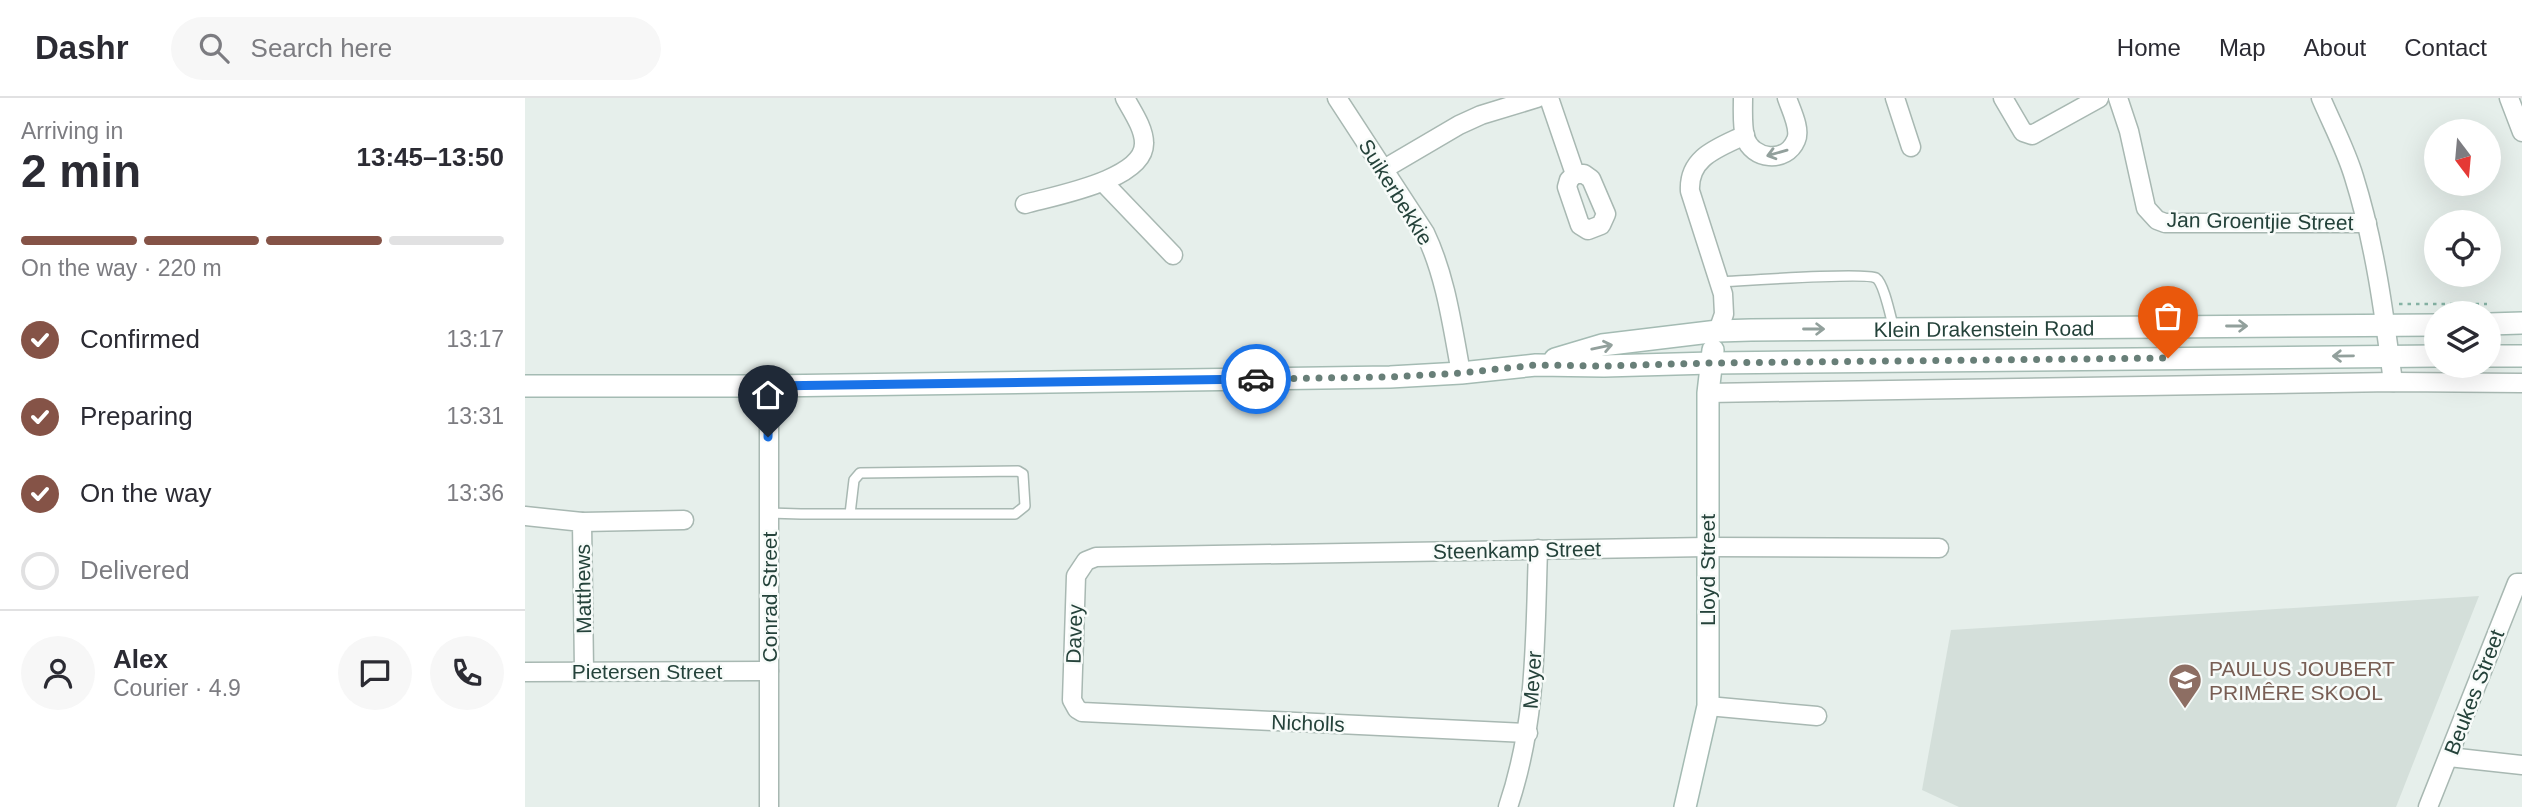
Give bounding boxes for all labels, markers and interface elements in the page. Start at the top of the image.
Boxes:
search box [171,17,661,80]
text: Dashr [35,29,129,66]
icon: search [195,29,233,67]
text: Search here [251,33,392,63]
text: Home [2117,34,2181,61]
text: Map [2219,34,2266,61]
text: About [2304,34,2366,61]
text: Contact [2404,34,2487,61]
text: Arriving in [21,118,123,144]
north arrow [2424,119,2501,196]
map controls [2424,119,2501,378]
street label: Suikerbekkie [1354,135,1438,249]
text: 13:45–13:50 [357,142,504,172]
text: 2 min [21,145,141,197]
one-way arrow [1766,147,1788,160]
street label: Jan Groentjie Street [2166,208,2354,234]
button: locate [2424,210,2501,287]
text: On the way · 220 m [21,255,222,281]
pin [2138,286,2198,358]
icon: bag [2149,297,2187,335]
button: layers [2424,301,2501,378]
street label: Klein Drakenstein Road [1874,316,2095,341]
one-way arrow [2225,319,2248,333]
icon: check [21,321,59,359]
one-way arrow [1802,322,1825,336]
text: Confirmed [80,324,200,354]
text: 13:17 [446,326,504,352]
one-way arrow [1590,339,1613,353]
courier [1221,344,1291,414]
one-way arrow [2332,349,2355,363]
icon: car [1237,360,1275,398]
pin [738,365,798,437]
icon: home [749,376,787,414]
icon: check [21,398,59,436]
text: Preparing [80,401,193,431]
text: 13:31 [446,403,504,429]
icon: check [21,475,59,513]
text: On the way [80,478,212,508]
text: 13:36 [446,480,504,506]
street label: Lloyd Street [1696,514,1719,626]
street label: Conrad Street [758,531,781,662]
street label: Steenkamp Street [1433,537,1601,563]
street label: Matthews [571,544,595,634]
text: Delivered [80,555,190,585]
street label: Davey [1061,603,1087,664]
street label: Beukes Street [2440,626,2508,758]
button: person [21,636,95,710]
button: chat [338,636,412,710]
button: phone [430,636,504,710]
text: Alex [113,644,168,674]
street label: Meyer [1518,650,1546,710]
place label: PAULUS JOUBERT PRIMÊRE SKOOL [2209,657,2395,704]
street label: Pietersen Street [572,660,722,683]
school or university icon: PAULUS JOUBERT PRIMÊRE SKOOL [2166,661,2204,710]
text: Courier · 4.9 [113,675,241,701]
street label: Nicholls [1271,710,1345,736]

